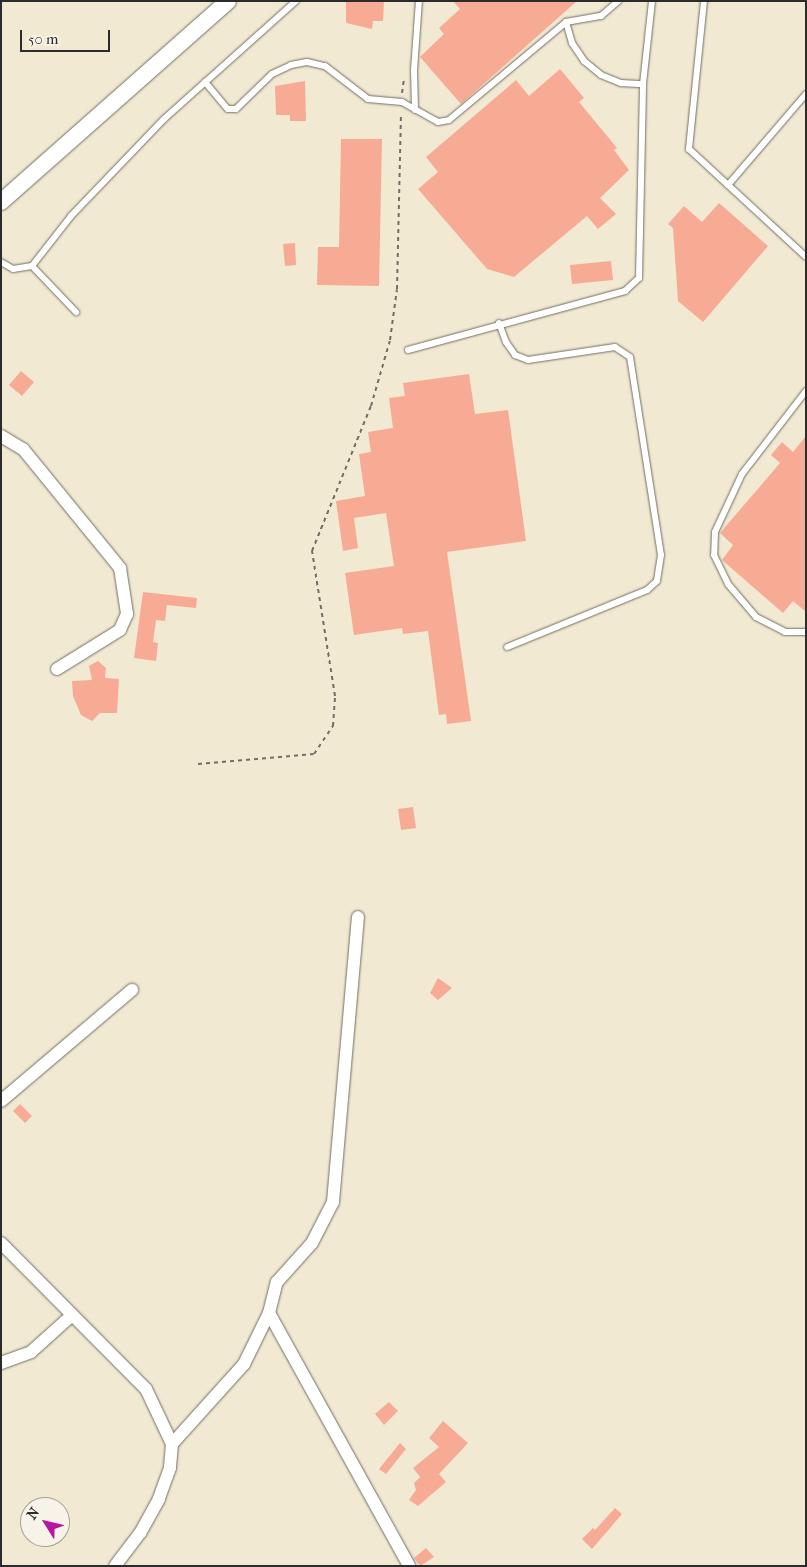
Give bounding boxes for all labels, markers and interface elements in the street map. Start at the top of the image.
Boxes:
scale bar [22,20,112,52]
text: 50 m [28,30,58,48]
north arrow [20,1497,70,1547]
text: N [23,1504,43,1523]

